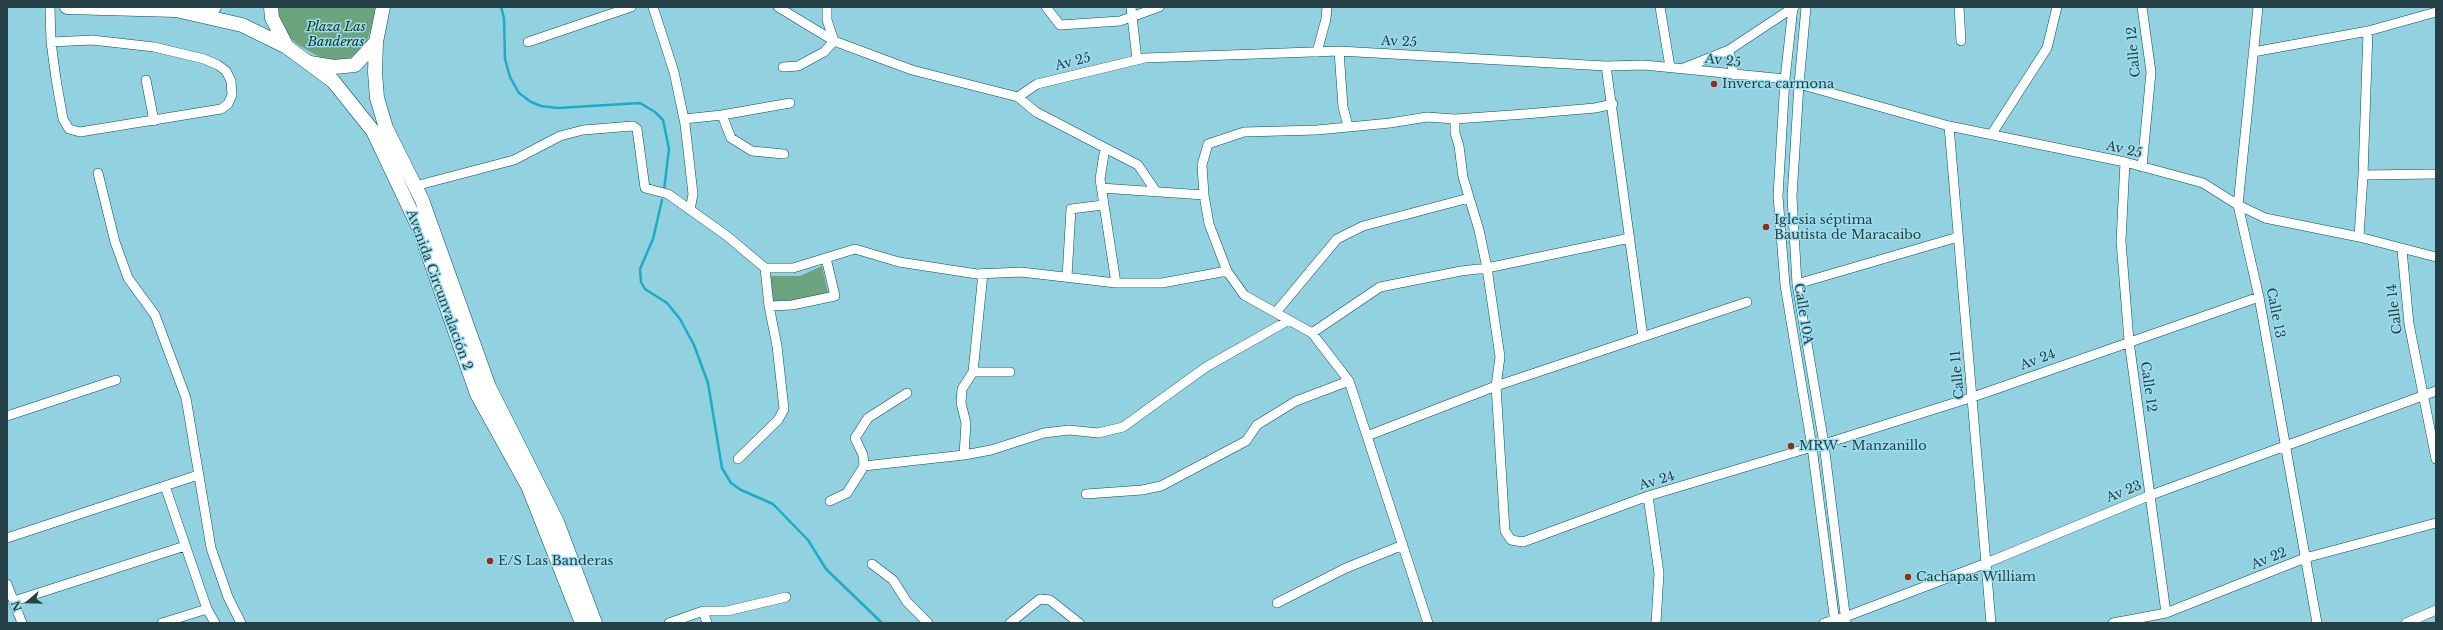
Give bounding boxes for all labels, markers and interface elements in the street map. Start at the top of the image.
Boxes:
park label: Plaza Las Banderas [306,19,366,50]
street label: Calle 12 [2124,26,2144,78]
street label: Av 25 [1380,33,1418,51]
street label: Av 25 [1053,50,1093,74]
street label: Av 25 [1704,51,1742,71]
place label: Inverca carmona [1722,76,1834,92]
marker: Inverca carmona [1709,79,1719,89]
street label: Av 25 [2105,138,2143,162]
street label: Avenida Circunvalación 2 [403,208,475,372]
place label: Iglesia séptima Bautista de Maracaibo [1774,212,1921,243]
marker: Iglesia séptima Bautista de Maracaibo [1761,222,1771,232]
street label: Calle 10A [1790,282,1816,346]
street label: Calle 14 [2384,283,2406,335]
street label: Calle 13 [2262,286,2288,340]
street label: Av 24 [2018,346,2058,374]
street label: Calle 11 [1948,350,1968,400]
street label: Calle 12 [2137,361,2159,413]
place label: MRW - Manzanillo [1799,438,1927,454]
marker: MRW - Manzanillo [1786,441,1796,451]
street label: Av 24 [1637,468,1677,494]
street label: Av 23 [2104,478,2144,506]
street label: Av 22 [2249,545,2289,573]
place label: E/S Las Banderas [498,553,613,569]
marker: E/S Las Banderas [485,556,495,566]
place label: Cachapas William [1916,569,2036,585]
marker: Cachapas William [1903,572,1913,582]
north arrow [8,582,48,622]
text: N [8,599,25,613]

